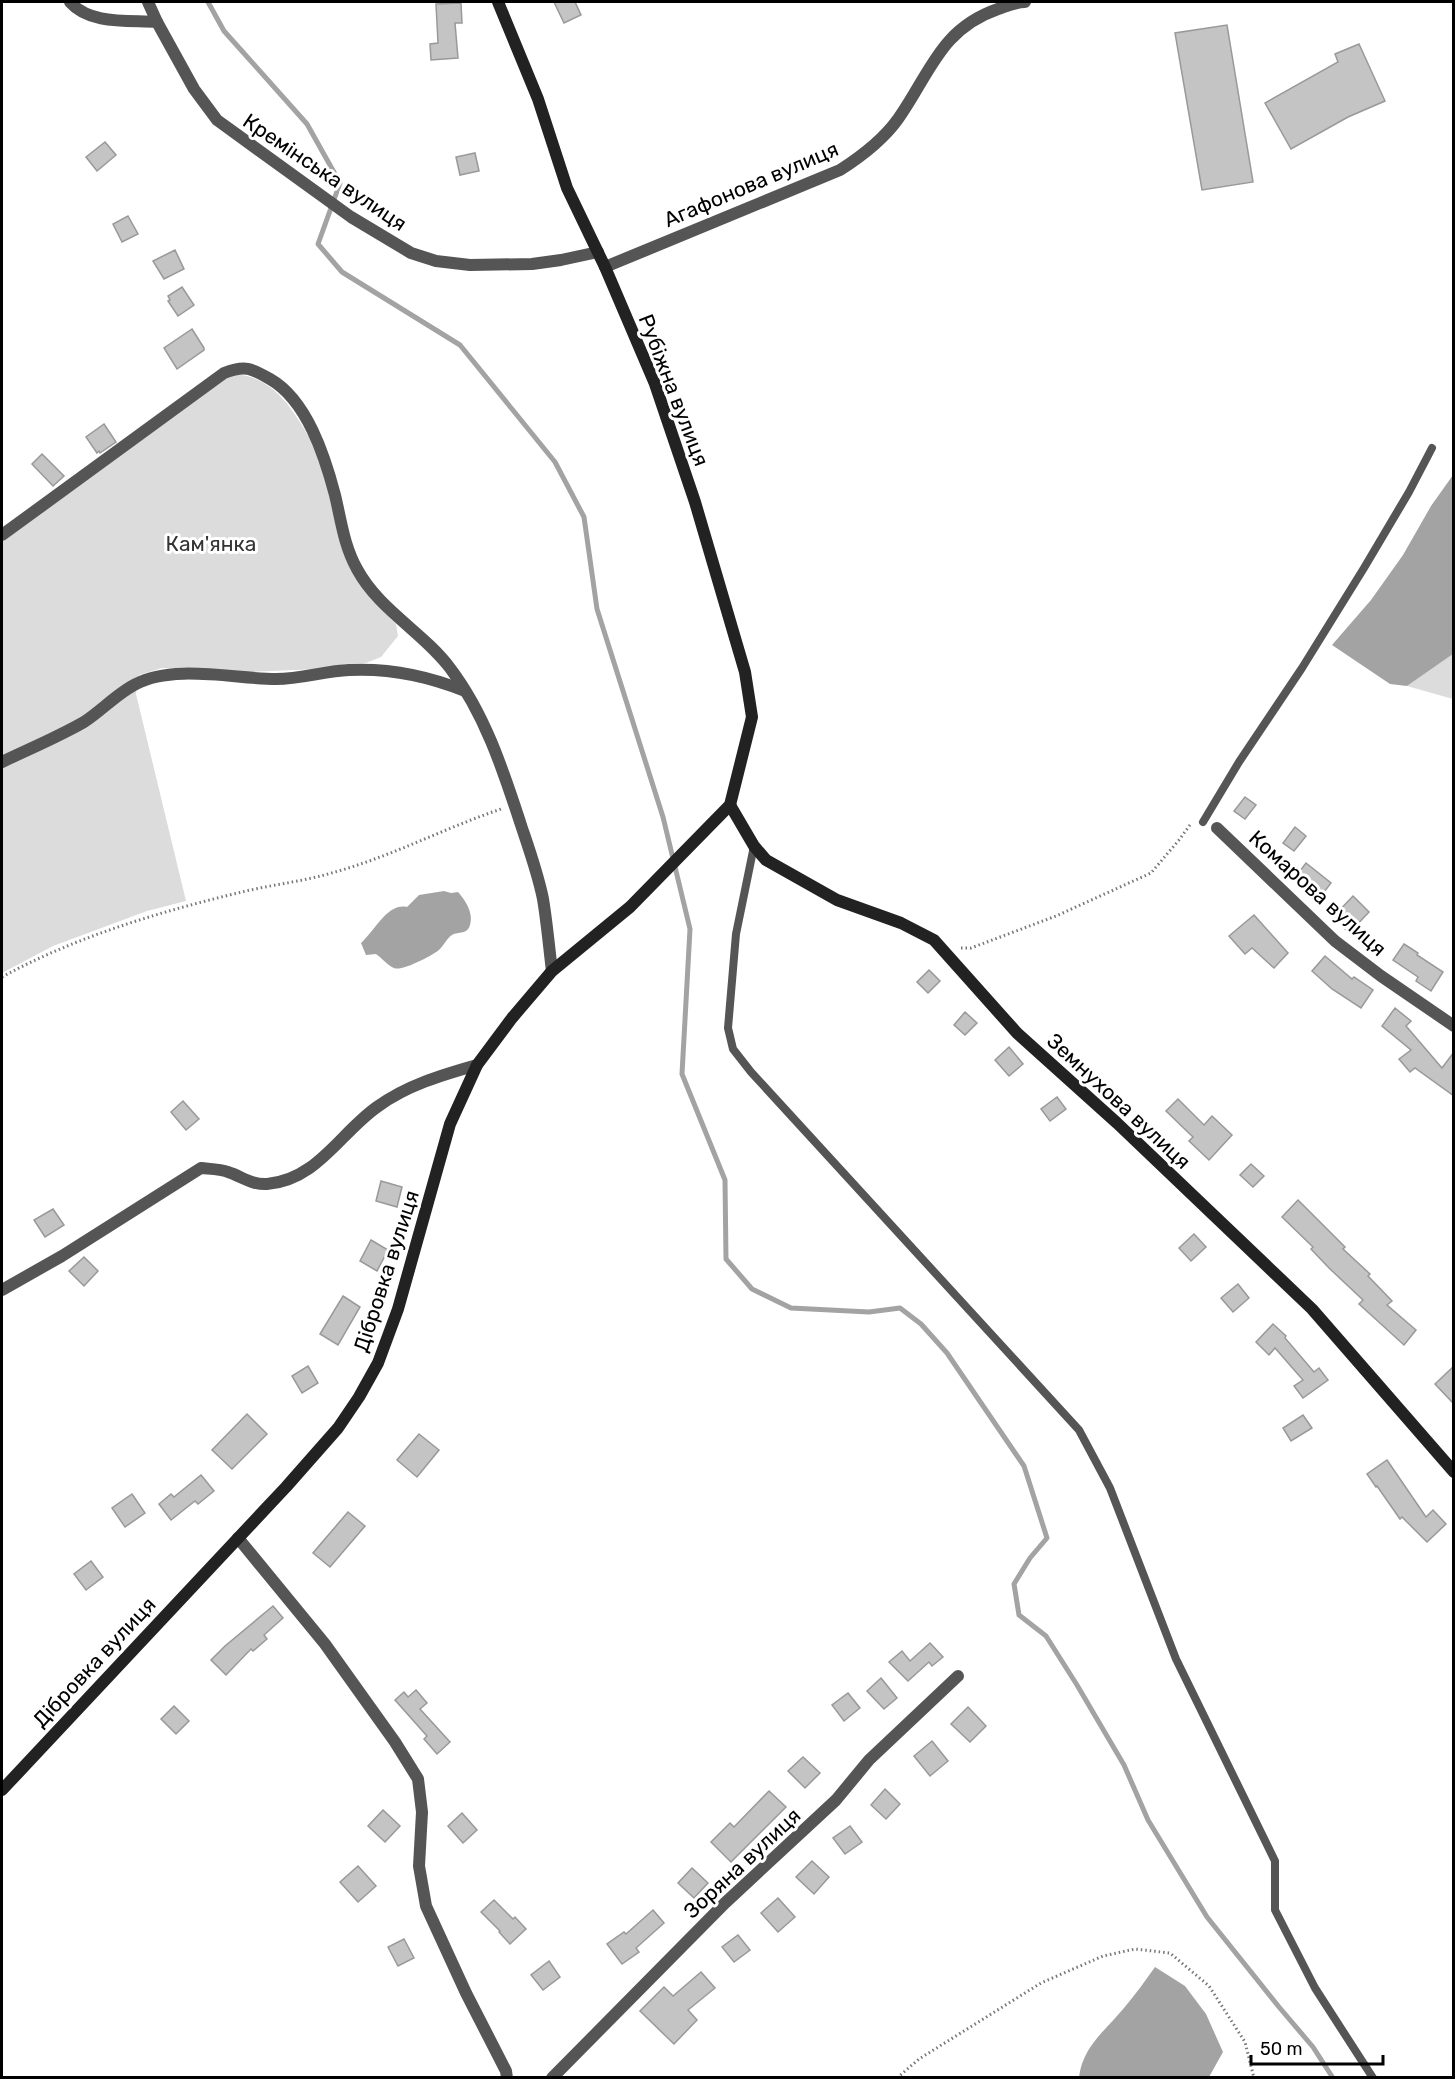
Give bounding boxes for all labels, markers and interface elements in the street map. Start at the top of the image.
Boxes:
street label: Кремінська вулиця [238,108,412,236]
street label: Агафонова вулиця [660,136,842,232]
street label: Рубіжна вулиця [634,311,714,469]
park label: Кам'янка [166,531,256,556]
street label: Комарова вулиця [1244,825,1392,961]
street label: Земнухова вулиця [1042,1028,1196,1174]
street label: Дібровка вулиця [348,1187,424,1355]
street label: Дібровка вулиця [27,1592,161,1732]
street label: Зоряна вулиця [678,1802,806,1924]
scale bar [1251,2028,1383,2066]
text: 50 m [1260,2038,1303,2060]

